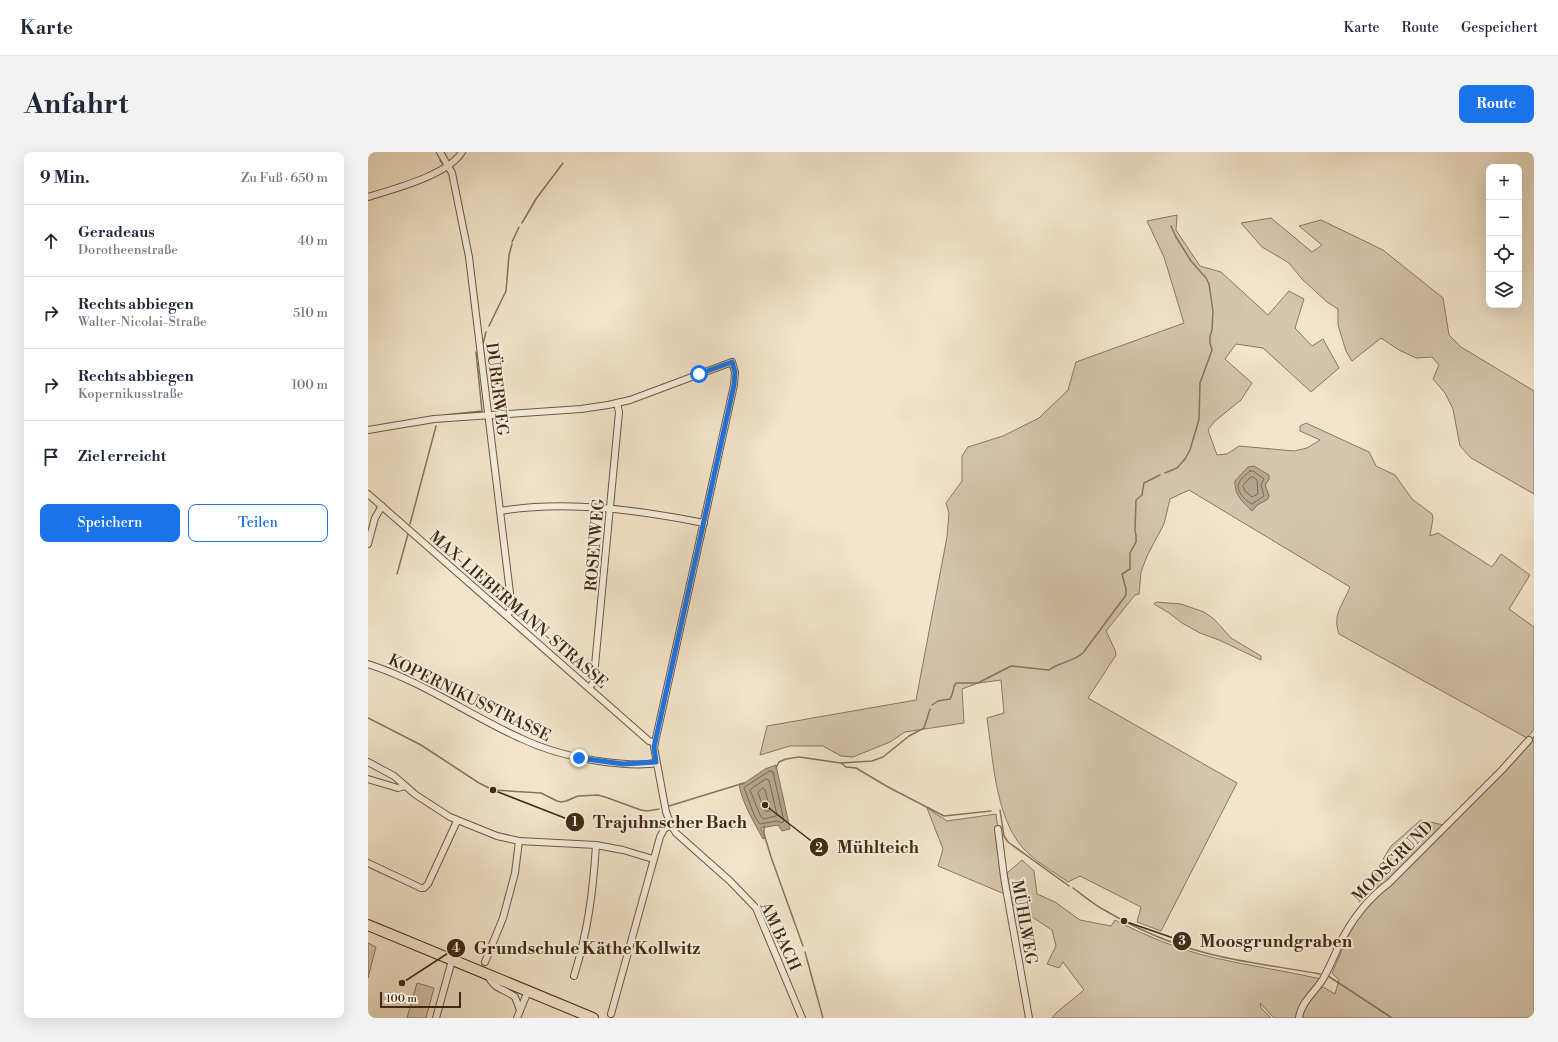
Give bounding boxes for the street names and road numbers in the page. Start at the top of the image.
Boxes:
street label: DÜRERWEG [481,341,515,437]
street label: ROSENWEG [581,498,609,592]
street label: MAX-LIEBERMANN-STRASSE [425,527,612,693]
street label: KOPERNIKUSSTRASSE [385,650,554,746]
street label: MOOSGRUND [1348,817,1438,907]
street label: MÜHLWEG [1007,878,1043,966]
street label: AM BACH [755,898,805,974]

